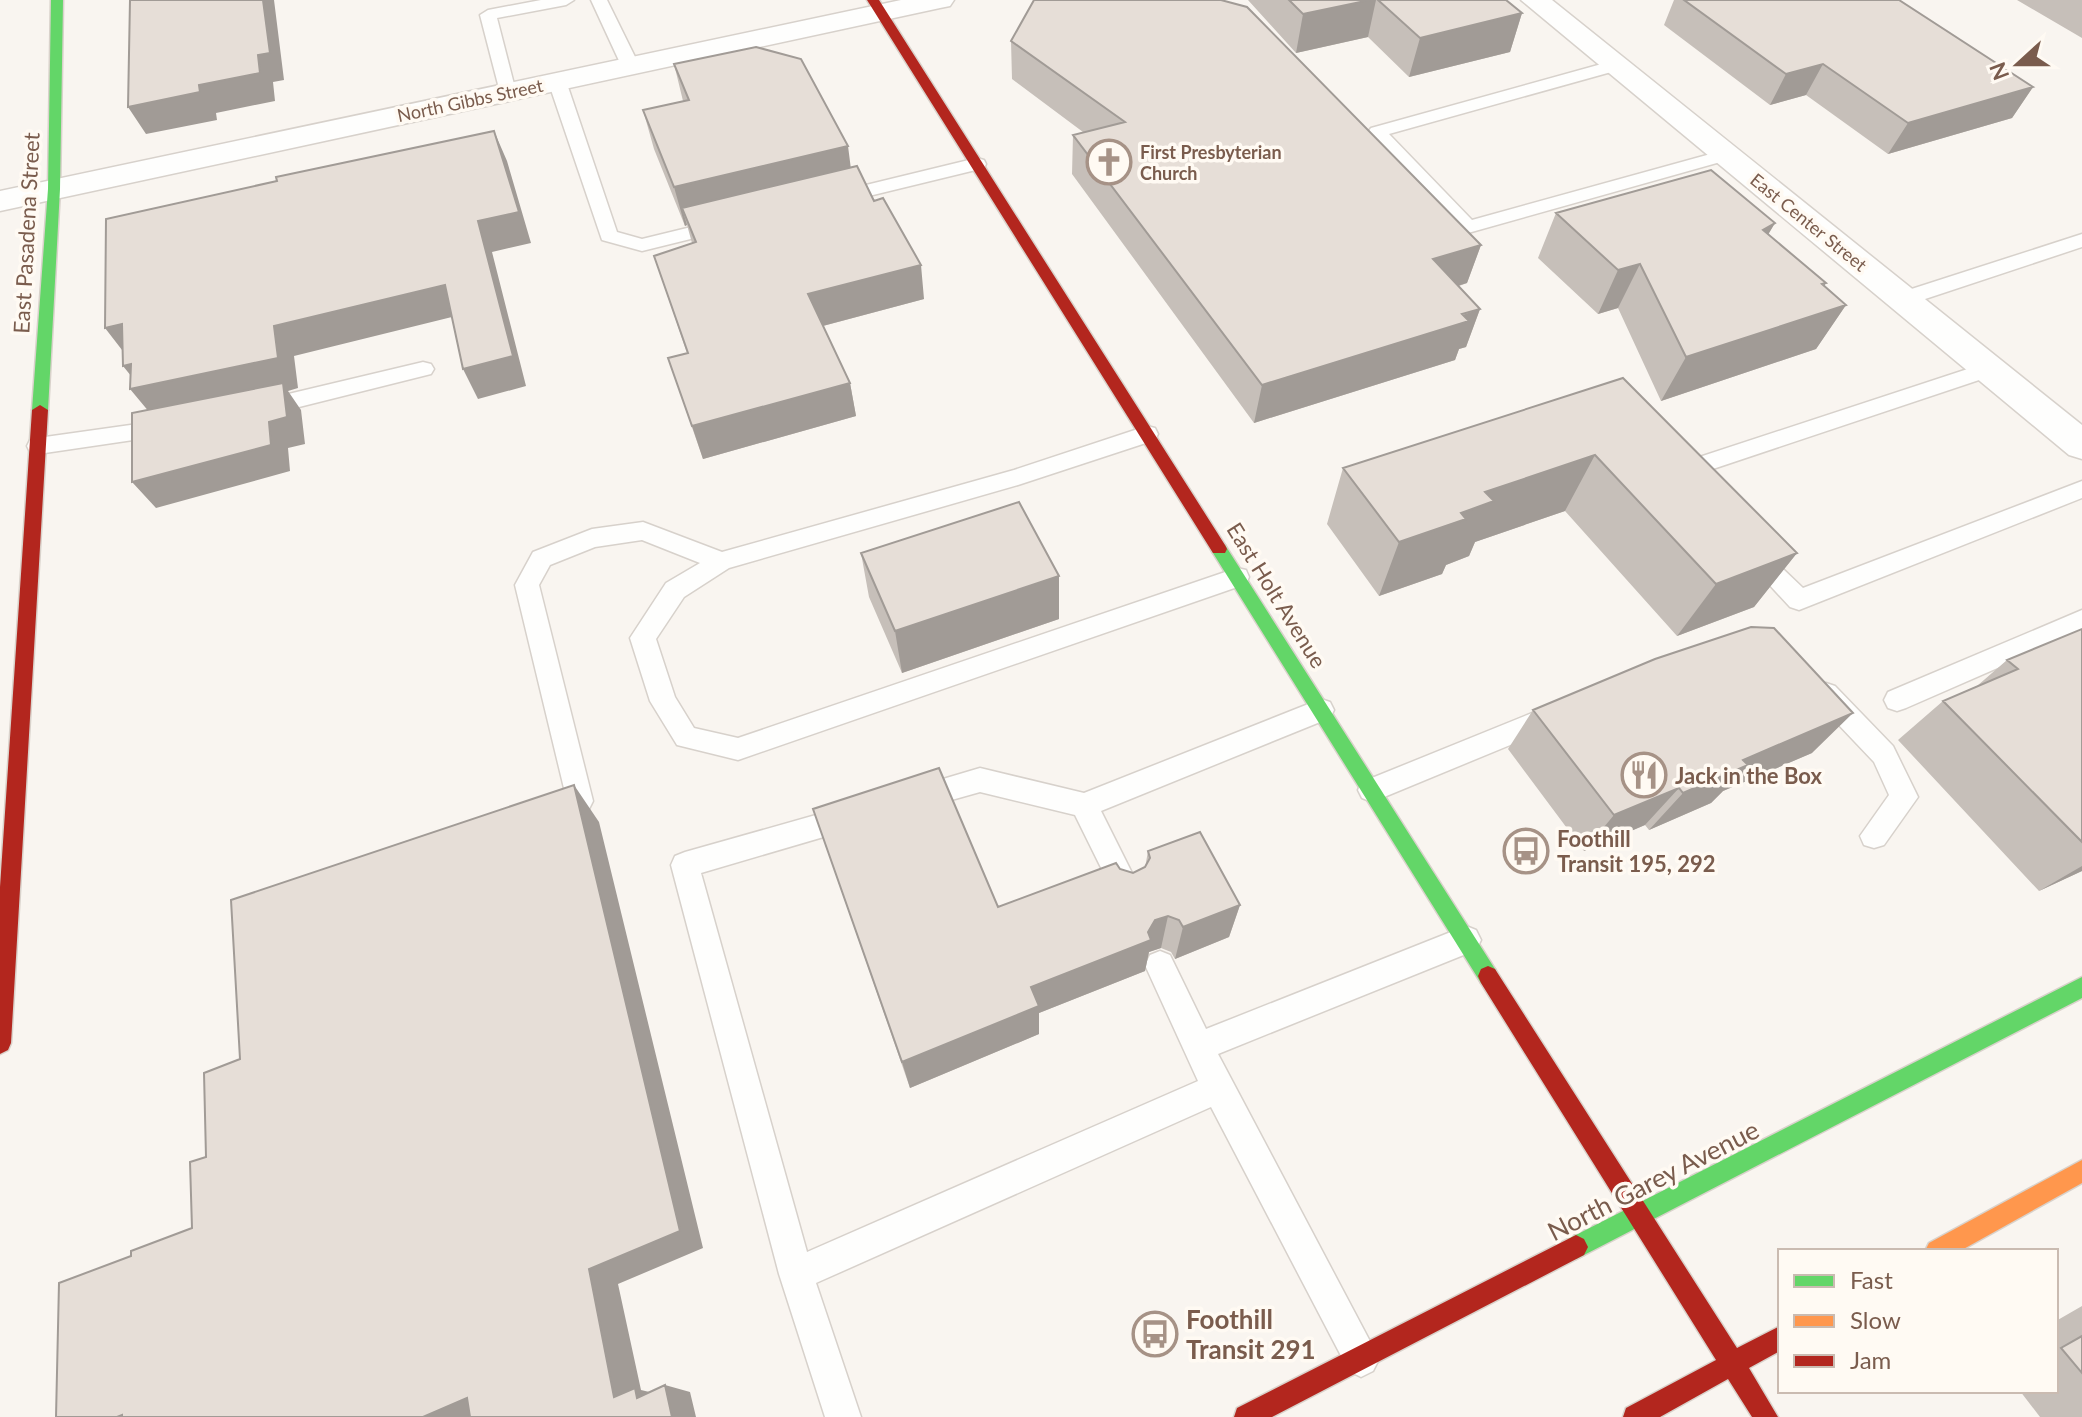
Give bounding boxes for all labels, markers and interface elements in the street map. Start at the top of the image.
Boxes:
north arrow [1978,24,2058,104]
text: N [1983,59,2015,84]
street label: North Gibbs Street [395,74,546,126]
street label: East Pasadena Street [7,132,45,334]
church icon: First Presbyterian Church [1085,138,1133,186]
place label: First Presbyterian Church [1140,141,1282,184]
street label: East Center Street [1746,168,1872,276]
street label: East Holt Avenue [1221,517,1333,673]
restaurant icon: Jack in the Box [1620,751,1668,799]
place label: Jack in the Box [1675,762,1822,789]
place label: Foothill Transit 195, 292 [1557,825,1715,877]
bus stop icon: Foothill Transit 195, 292 [1502,827,1550,875]
street label: North Garey Avenue [1542,1113,1764,1247]
legend [1778,1249,2058,1393]
text: Fast [1850,1265,1893,1294]
place label: Foothill Transit 291 [1186,1303,1316,1365]
text: Slow [1850,1305,1901,1334]
bus stop icon: Foothill Transit 291 [1131,1310,1179,1358]
text: Jam [1850,1345,1891,1374]

